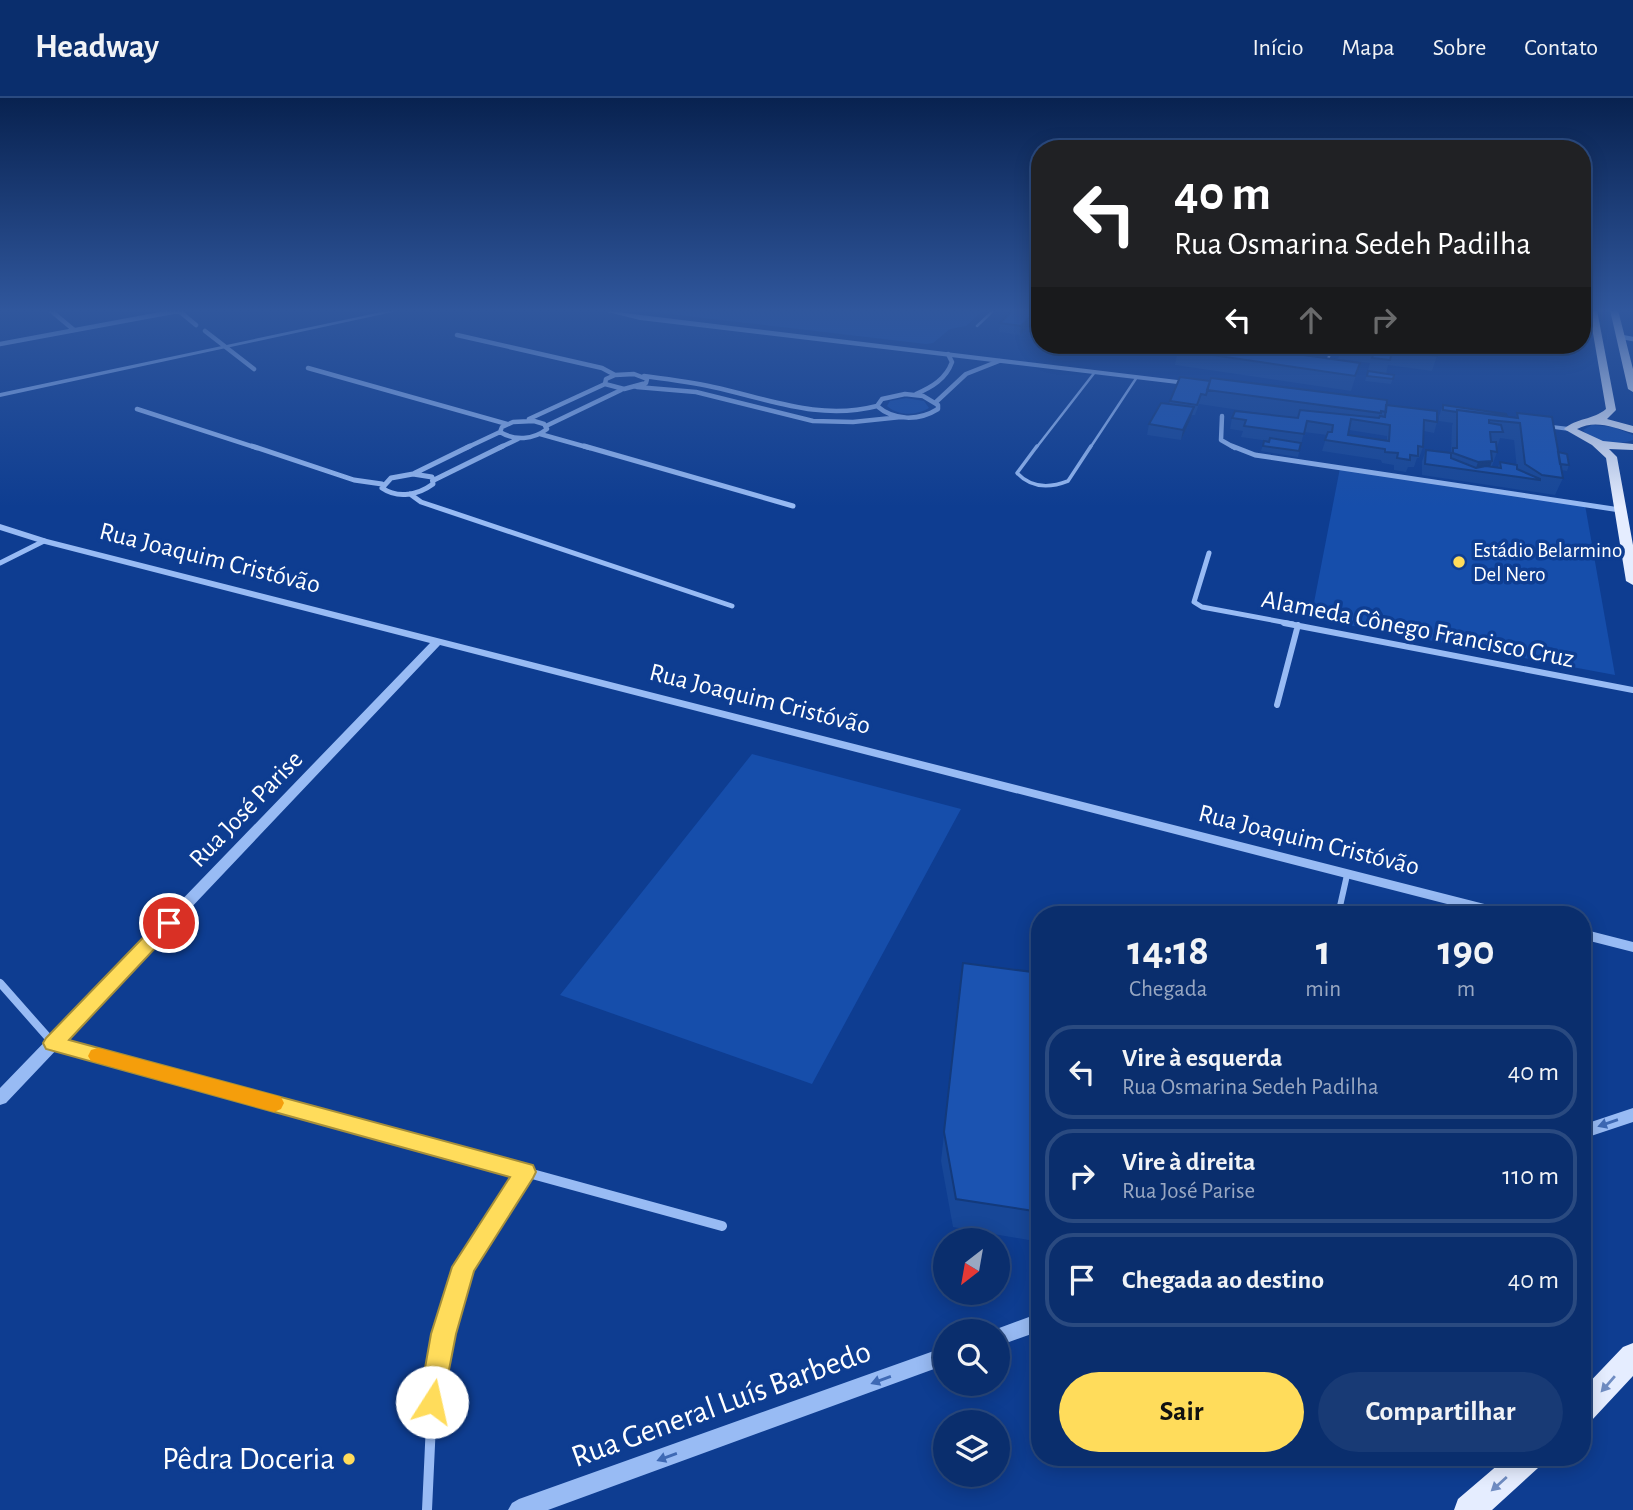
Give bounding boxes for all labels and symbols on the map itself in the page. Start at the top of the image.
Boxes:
street label: Rua Joaquim Cristóvão [97,518,323,598]
place label: Estádio Belarmino Del Nero [1473,540,1622,585]
marker: Estádio Belarmino Del Nero [1451,554,1467,570]
street label: Alameda Cônego Francisco Cruz [1259,586,1577,672]
street label: Rua Joaquim Cristóvão [647,659,873,739]
street label: Rua José Parise [184,746,308,872]
street label: Rua Joaquim Cristóvão [1196,800,1422,880]
pin [139,893,199,953]
one-way arrow [1597,1118,1618,1129]
north arrow [933,1228,1010,1306]
street label: Rua General Luís Barbedo [567,1335,875,1473]
position arrow [395,1365,469,1439]
one-way arrow [870,1374,891,1385]
one-way arrow [1600,1375,1616,1393]
place label: Pêdra Doceria [162,1443,335,1475]
marker: Pêdra Doceria [341,1451,357,1467]
one-way arrow [656,1452,677,1463]
one-way arrow [1490,1476,1508,1492]

